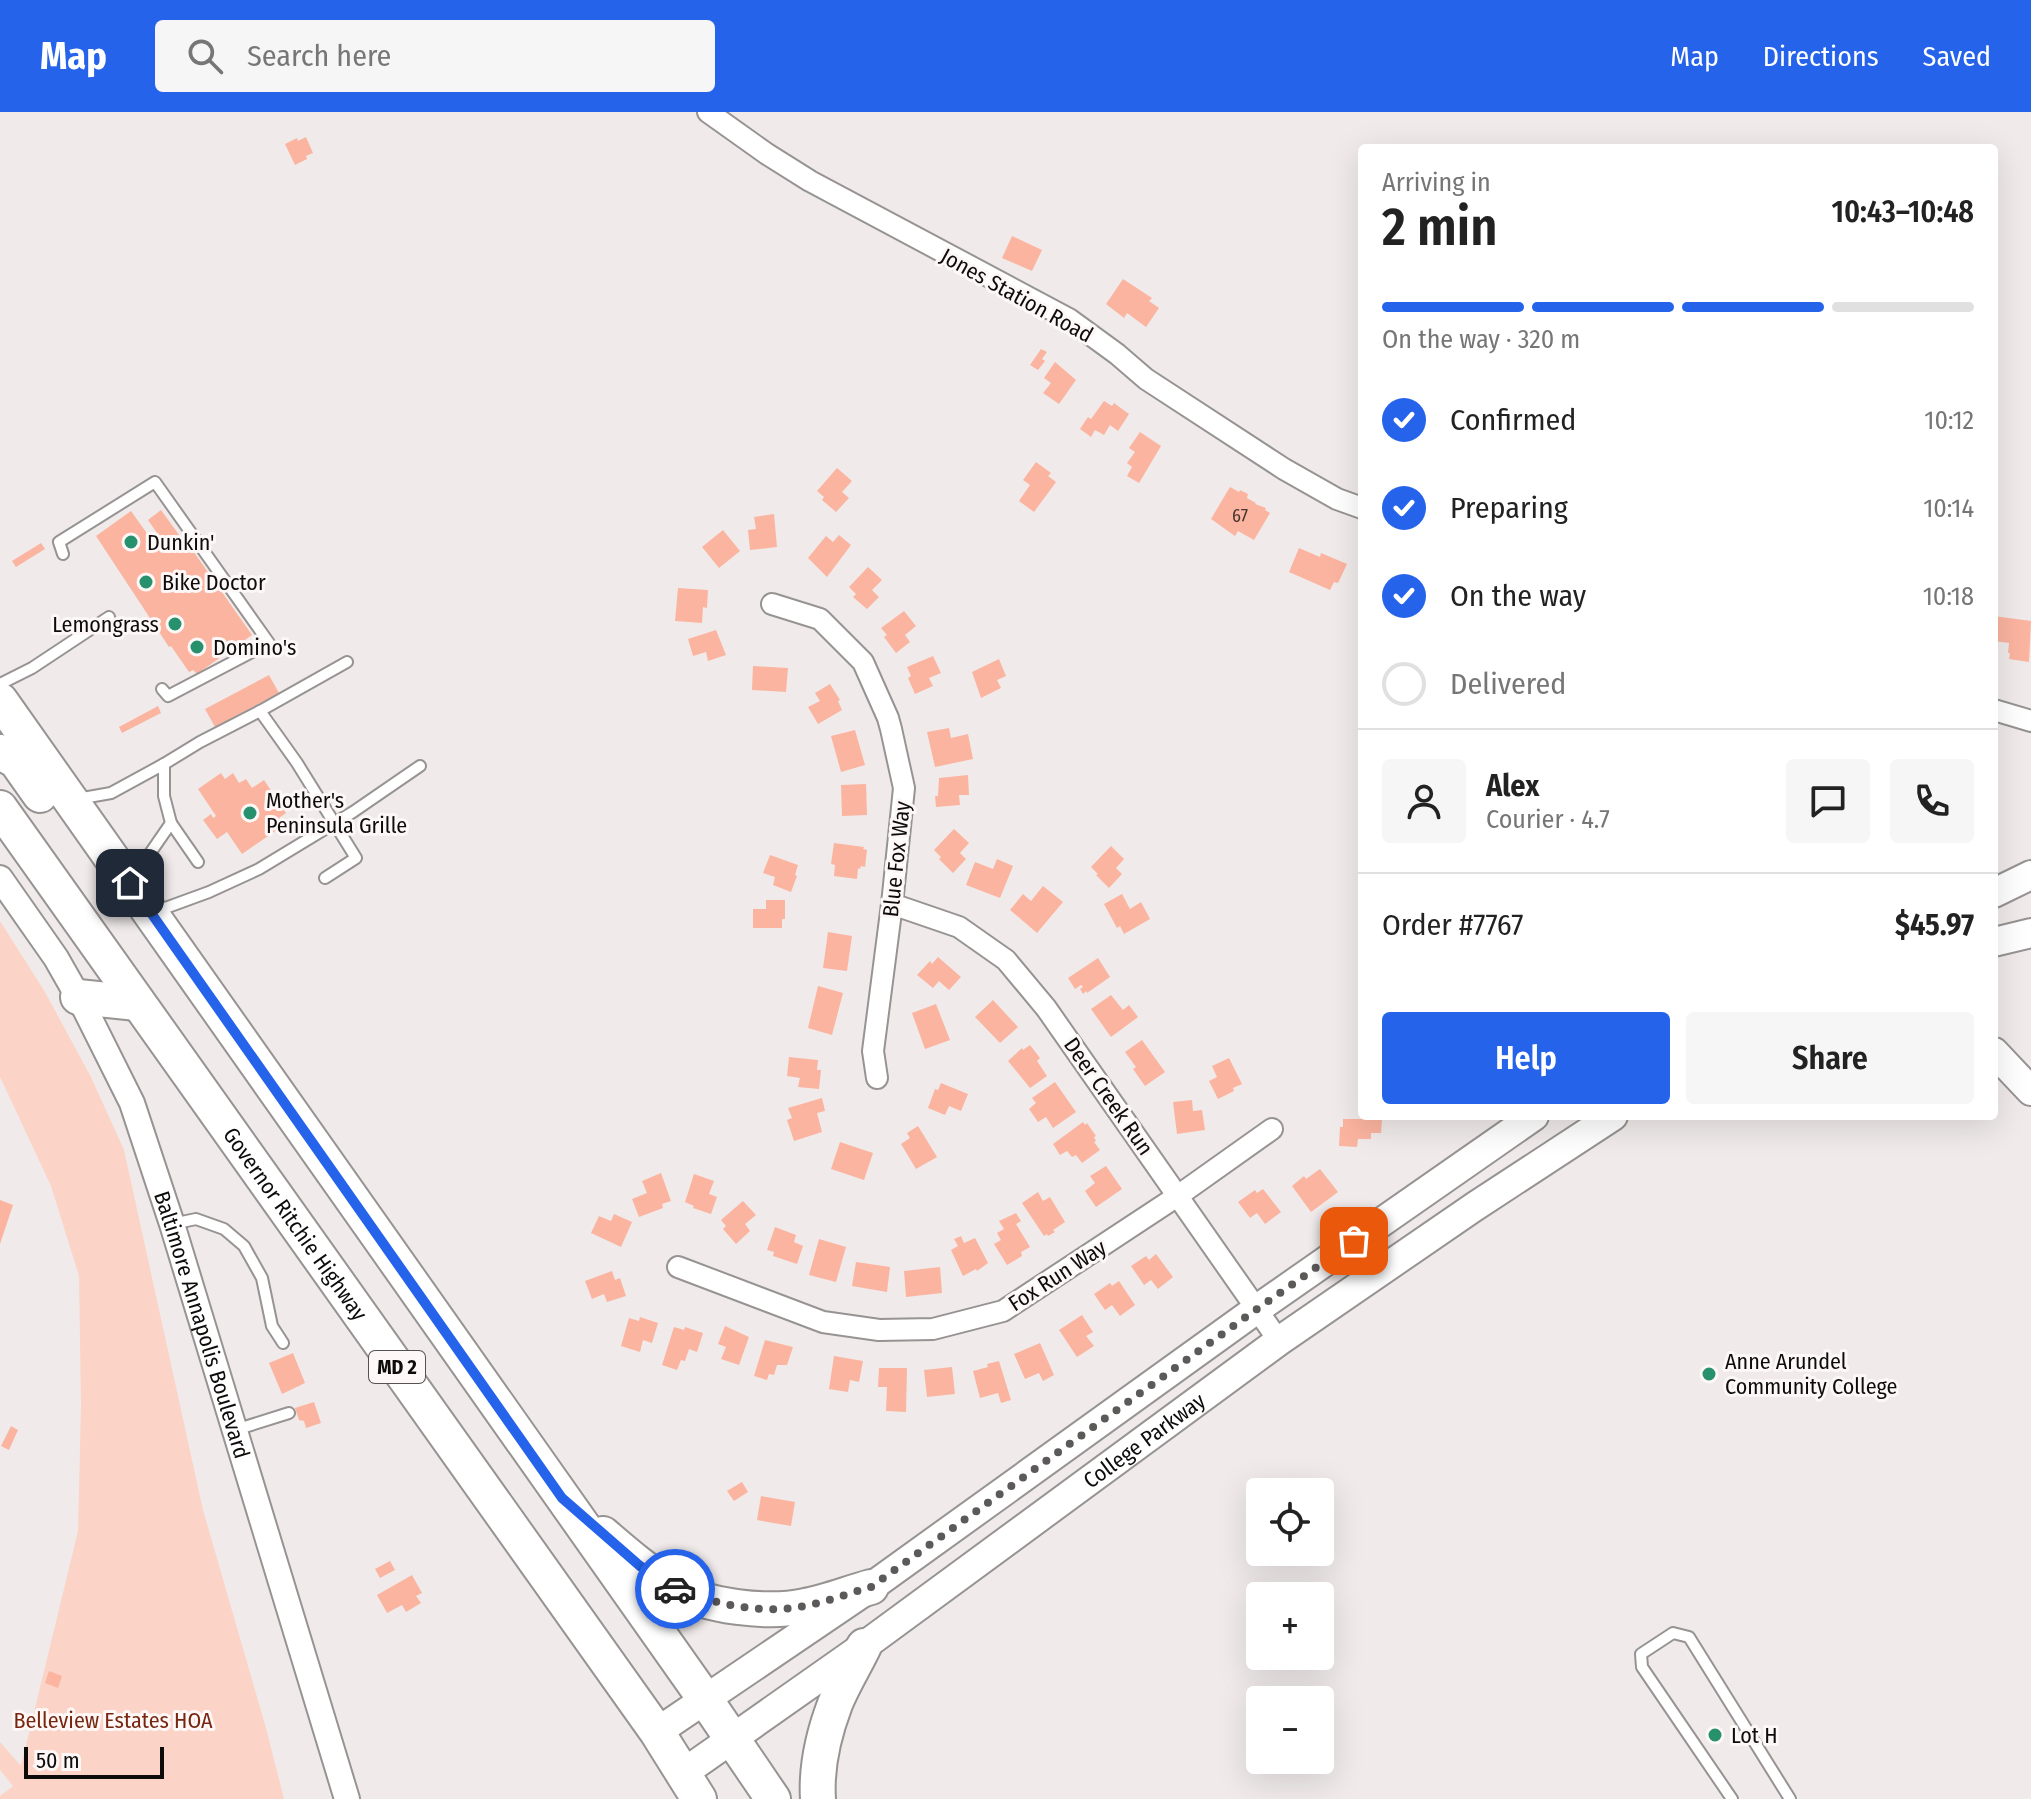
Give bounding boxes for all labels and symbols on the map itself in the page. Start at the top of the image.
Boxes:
street label: Jones Station Road [936,242,1098,348]
house number: 67 [1232,505,1248,527]
place label: Dunkin' [147,529,215,556]
marker: Dunkin' [122,533,140,551]
place label: Bike Doctor [162,569,266,596]
marker: Bike Doctor [137,573,155,591]
place label: Lemongrass [52,611,159,638]
marker: Lemongrass [166,615,184,633]
place label: Domino's [213,634,296,661]
marker: Domino's [188,638,206,656]
place label: Mother's Peninsula Grille [266,787,407,839]
street label: Blue Fox Way [877,800,916,918]
marker: Mother's Peninsula Grille [241,804,259,822]
pin [96,849,164,917]
street label: Deer Creek Run [1058,1032,1159,1160]
street label: Governor Ritchie Highway [217,1122,373,1326]
street label: Baltimore Annapolis Boulevard [148,1188,256,1462]
pin [1320,1207,1388,1275]
street label: Fox Run Way [1003,1234,1111,1317]
place label: Anne Arundel Community College [1725,1348,1897,1400]
road number: MD 2 [369,1351,425,1383]
marker: Anne Arundel Community College [1700,1365,1718,1383]
street label: College Parkway [1078,1387,1211,1494]
courier [635,1549,715,1629]
park label: Belleview Estates HOA [13,1707,213,1734]
place label: Lot H [1731,1722,1778,1749]
marker: Lot H [1706,1726,1724,1744]
scale bar [24,1743,164,1779]

